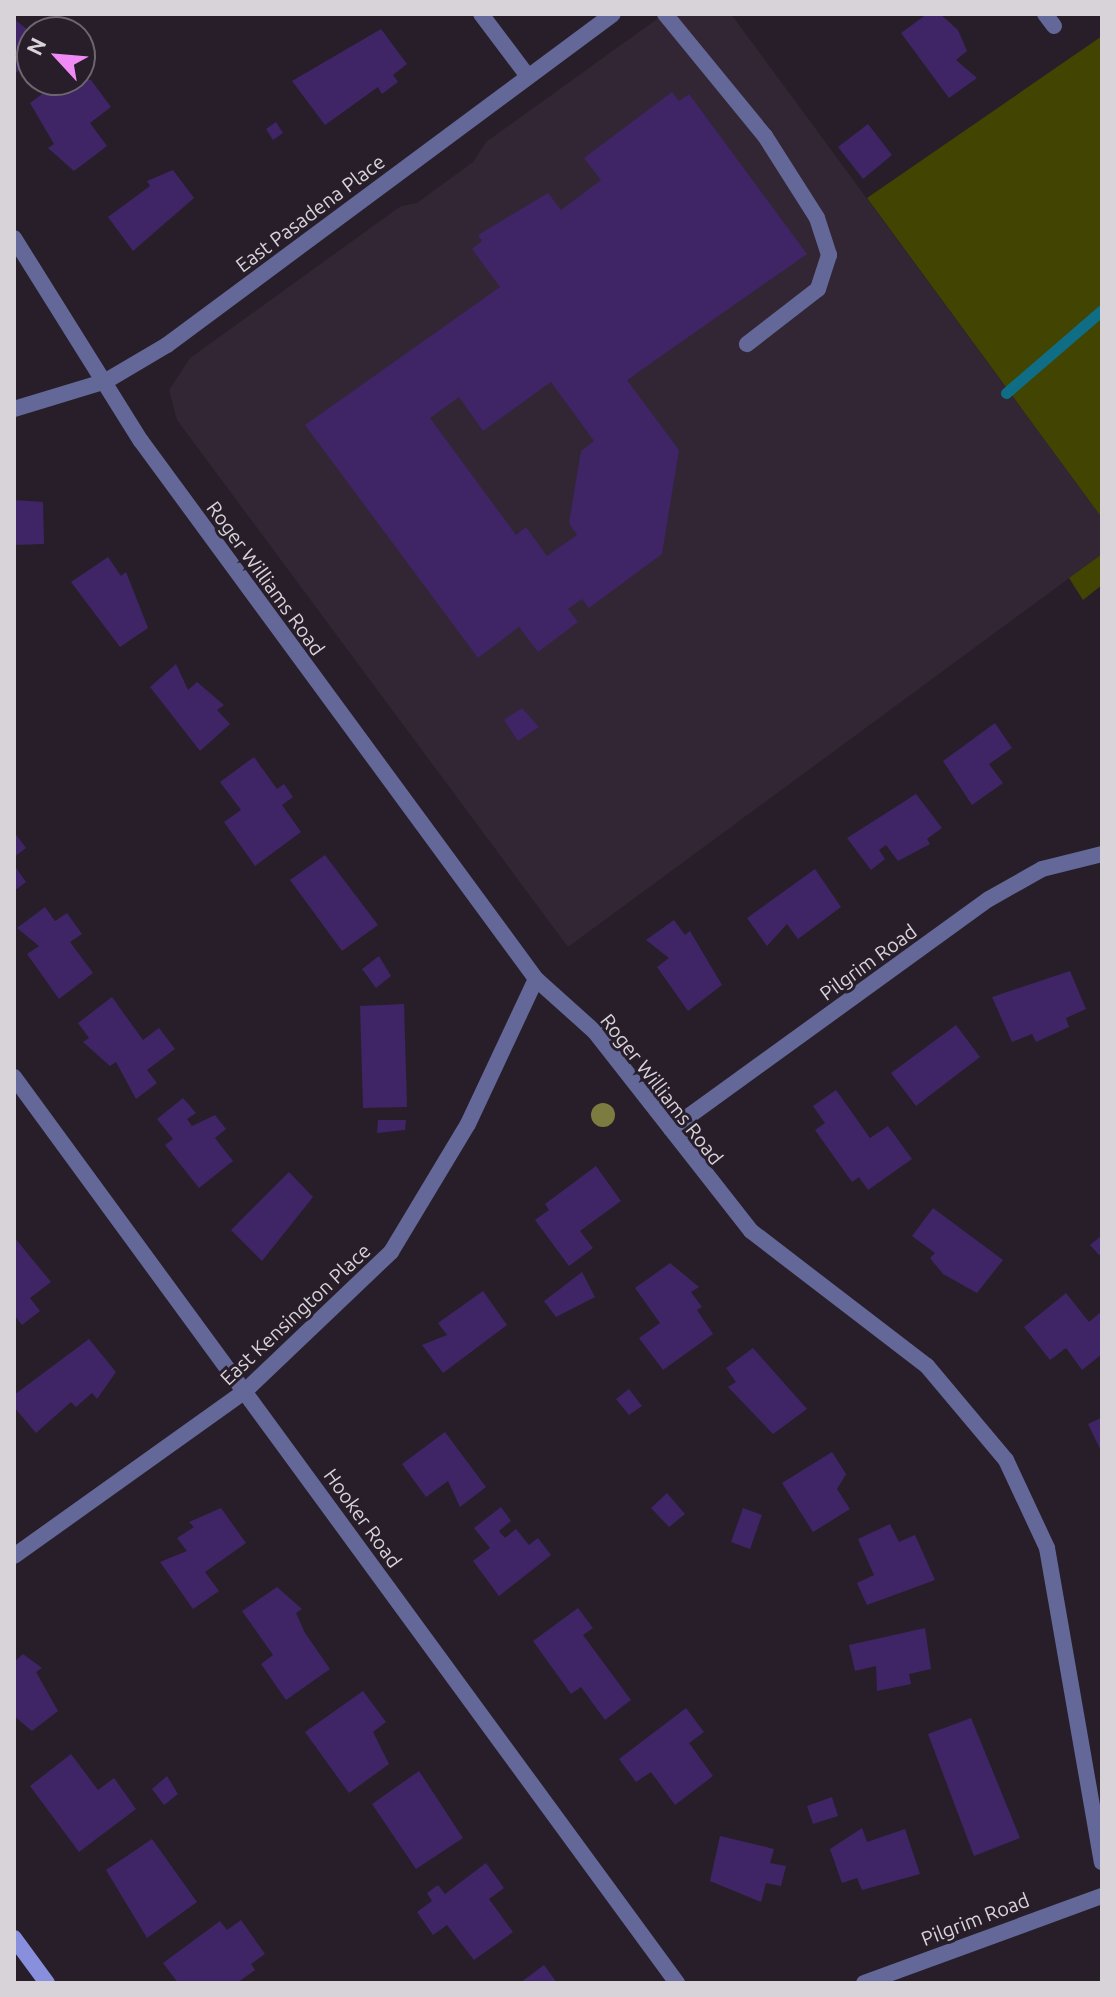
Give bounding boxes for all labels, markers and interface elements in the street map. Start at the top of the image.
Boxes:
north arrow [16,16,96,96]
text: N [21,33,51,59]
street label: East Pasadena Place [231,149,389,277]
street label: Roger Williams Road [202,496,330,660]
street label: Pilgrim Road [815,919,921,1005]
street label: Roger Williams Road [596,1009,728,1169]
street label: East Kensington Place [215,1238,375,1390]
street label: Hooker Road [319,1464,407,1572]
street label: Pilgrim Road [918,1887,1032,1951]

